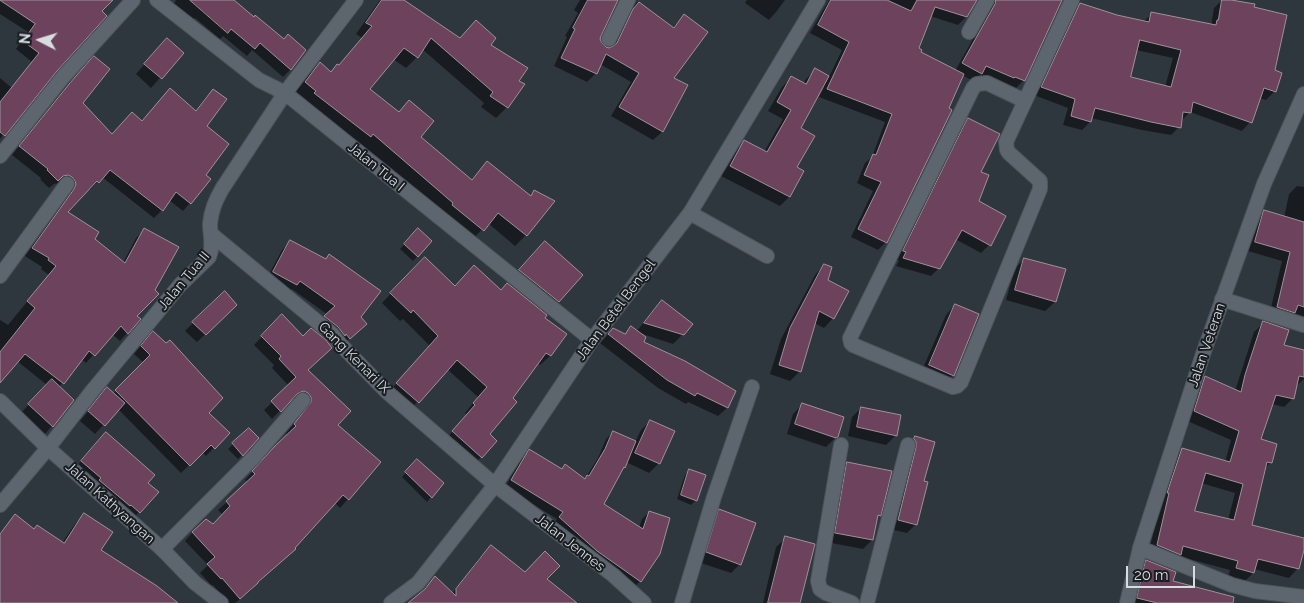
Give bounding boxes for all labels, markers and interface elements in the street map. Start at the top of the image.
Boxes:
north arrow [15,15,65,65]
text: N [17,33,33,45]
street label: Jalan Tua I [344,139,408,195]
street label: Jalan Tua II [155,248,213,314]
street label: Jalan Betel Bengel [573,256,659,364]
street label: Jalan Veteran [1185,301,1229,389]
street label: Gang Kenari IX [315,319,393,397]
street label: Jalan Kathyangan [62,459,158,547]
street label: Jalan Jennes [532,511,608,575]
scale bar [1129,556,1198,588]
text: 20 m [1134,566,1169,584]

